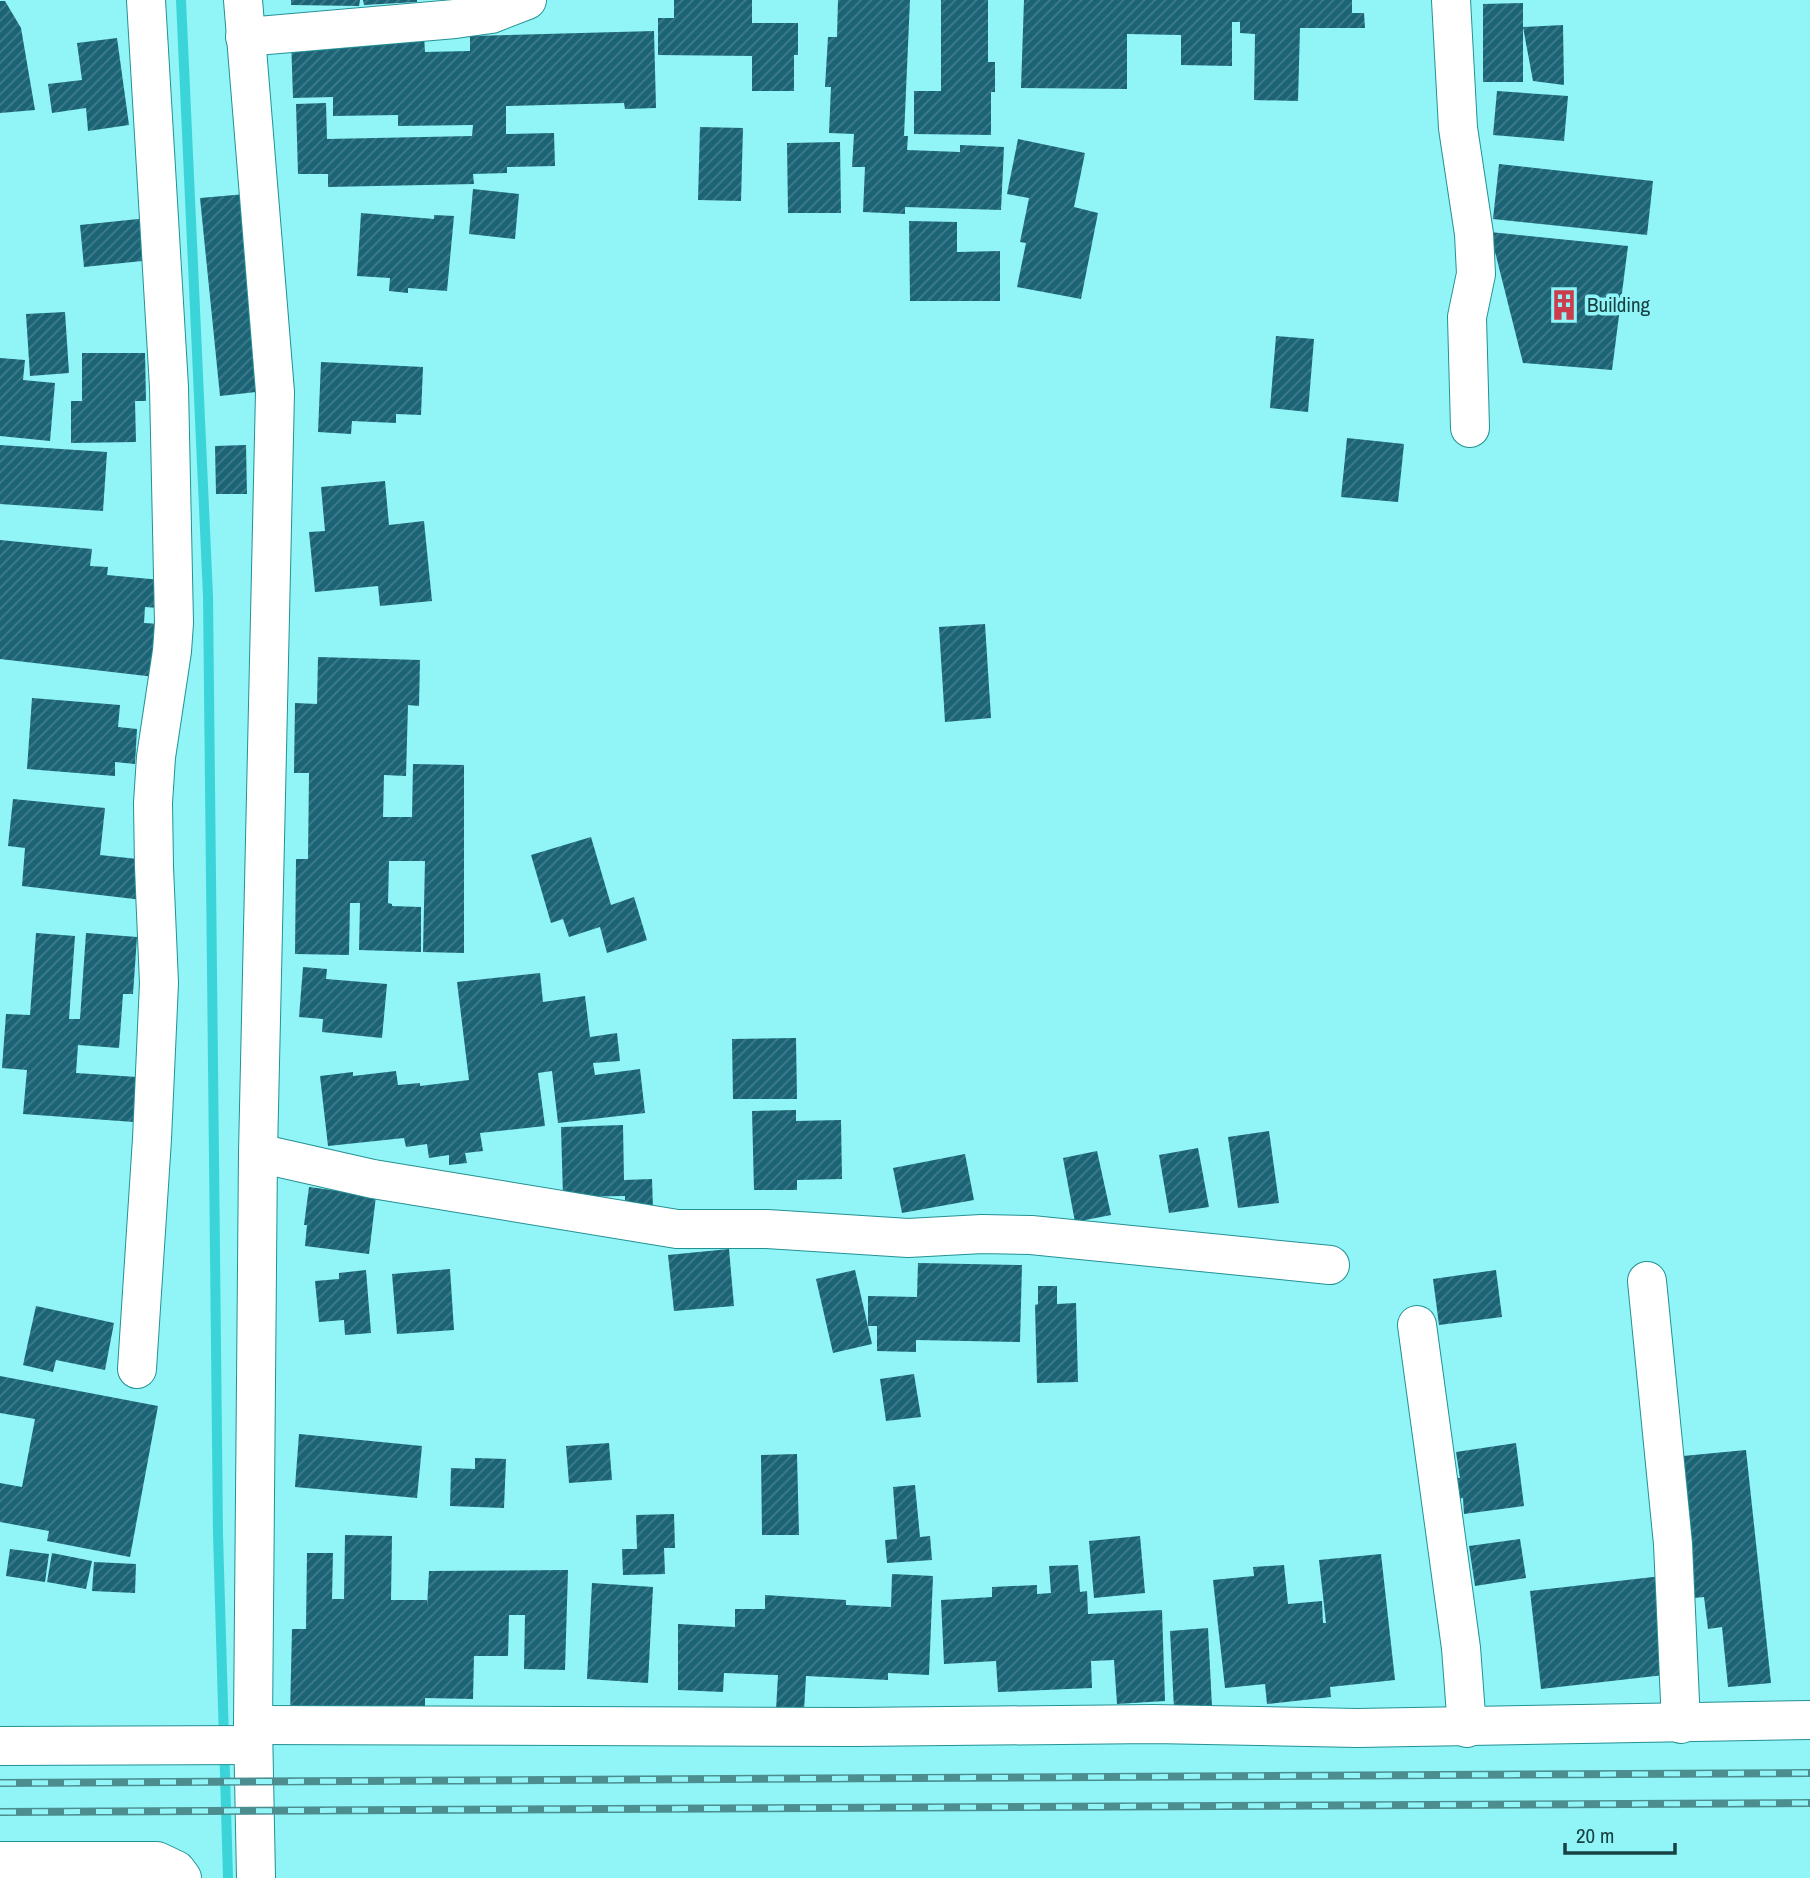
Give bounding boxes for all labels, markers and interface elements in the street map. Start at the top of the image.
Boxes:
building icon: Building [1547,288,1581,322]
place label: Building [1587,290,1651,319]
scale bar [1565,1812,1675,1856]
text: 20 m [1576,1821,1614,1850]

